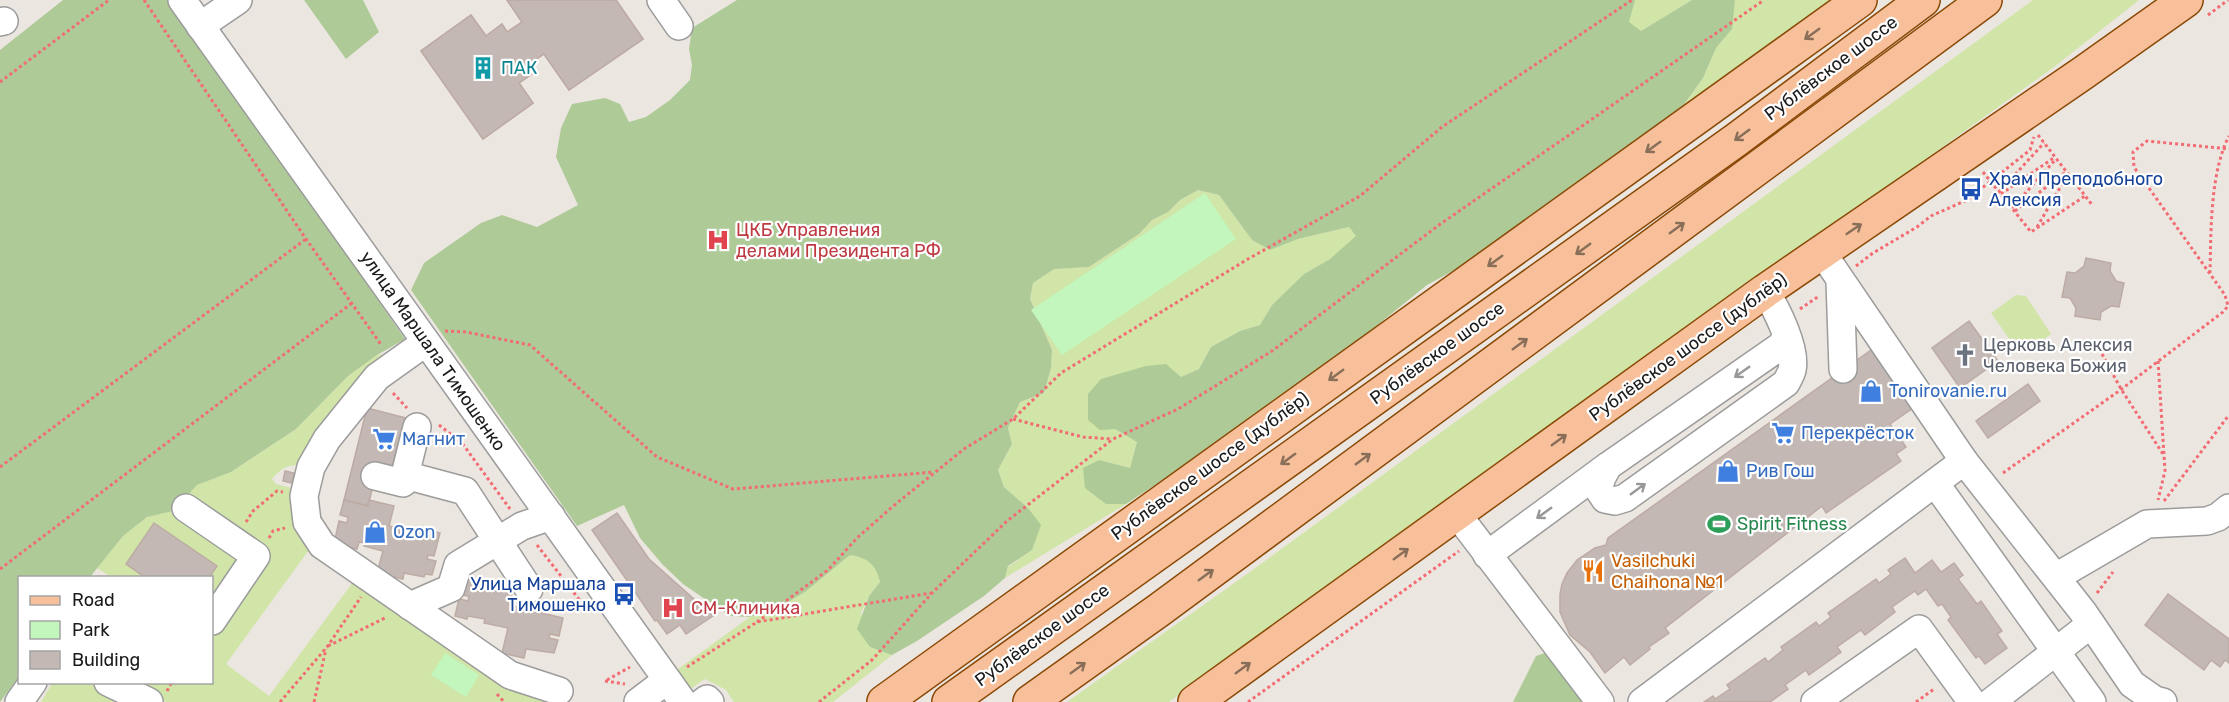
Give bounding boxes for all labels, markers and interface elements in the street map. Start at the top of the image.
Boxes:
street label: Рублёвское шоссе [1760,11,1902,125]
one-way arrow [1804,28,1820,40]
building icon: ПАК [470,55,496,81]
place label: ПАК [501,57,537,79]
one-way arrow [1734,129,1750,141]
one-way arrow [1646,141,1662,154]
place label: Храм Преподобного Алексия [1989,168,2163,211]
bus stop icon: Храм Преподобного Алексия [1958,176,1984,202]
place label: ЦКБ Управления делами Президента РФ [736,219,941,262]
one-way arrow [1668,222,1684,234]
one-way arrow [1846,222,1863,235]
hospital icon: ЦКБ Управления делами Президента РФ [705,227,731,253]
one-way arrow [1576,242,1592,255]
street label: улица Маршала Тимошенко [356,247,510,455]
one-way arrow [1487,255,1503,267]
street label: Рублёвское шоссе (дублёр) [1585,268,1791,426]
street label: Рублёвское шоссе [1365,297,1509,409]
place label: Церковь Алексия Человека Божия [1983,334,2133,377]
one-way arrow [1511,337,1527,350]
church icon: Церковь Алексия Человека Божия [1952,342,1978,368]
one-way arrow [1734,366,1750,379]
one-way arrow [1329,369,1345,381]
shop icon: Tonirovanie.ru [1858,378,1884,404]
place label: Tonirovanie.ru [1889,380,2007,402]
street label: Рублёвское шоссе (дублёр) [1107,387,1313,545]
supermarket icon: Перекрёсток [1770,420,1796,446]
place label: Перекрёсток [1801,422,1915,444]
supermarket icon: Магнит [371,426,397,452]
place label: Магнит [402,428,465,450]
one-way arrow [1550,434,1566,446]
one-way arrow [1280,453,1296,466]
one-way arrow [1354,453,1370,465]
shop icon: Рив Гош [1715,458,1741,484]
place label: Рив Гош [1746,460,1815,482]
one-way arrow [1630,483,1646,495]
one-way arrow [1536,507,1552,519]
sports icon: Spirit Fitness [1706,511,1732,537]
place label: Spirit Fitness [1737,513,1847,535]
shop icon: Ozon [362,519,388,545]
place label: Ozon [393,521,435,543]
one-way arrow [1392,548,1408,560]
place label: Vasilchuki Chaihona №1 [1611,550,1723,593]
restaurant icon: Vasilchuki Chaihona №1 [1580,558,1606,584]
one-way arrow [1197,569,1213,581]
place label: Улица Маршала Тимошенко [471,573,606,616]
legend [18,576,213,684]
street label: Рублёвское шоссе [970,579,1114,691]
bus stop icon: Улица Маршала Тимошенко [611,581,637,607]
text: Road [72,589,115,611]
hospital icon: СМ-Клиника [660,595,686,621]
place label: СМ-Клиника [691,597,800,619]
text: Park [72,619,110,641]
text: Building [72,649,140,671]
one-way arrow [1069,662,1085,674]
one-way arrow [1234,662,1250,674]

